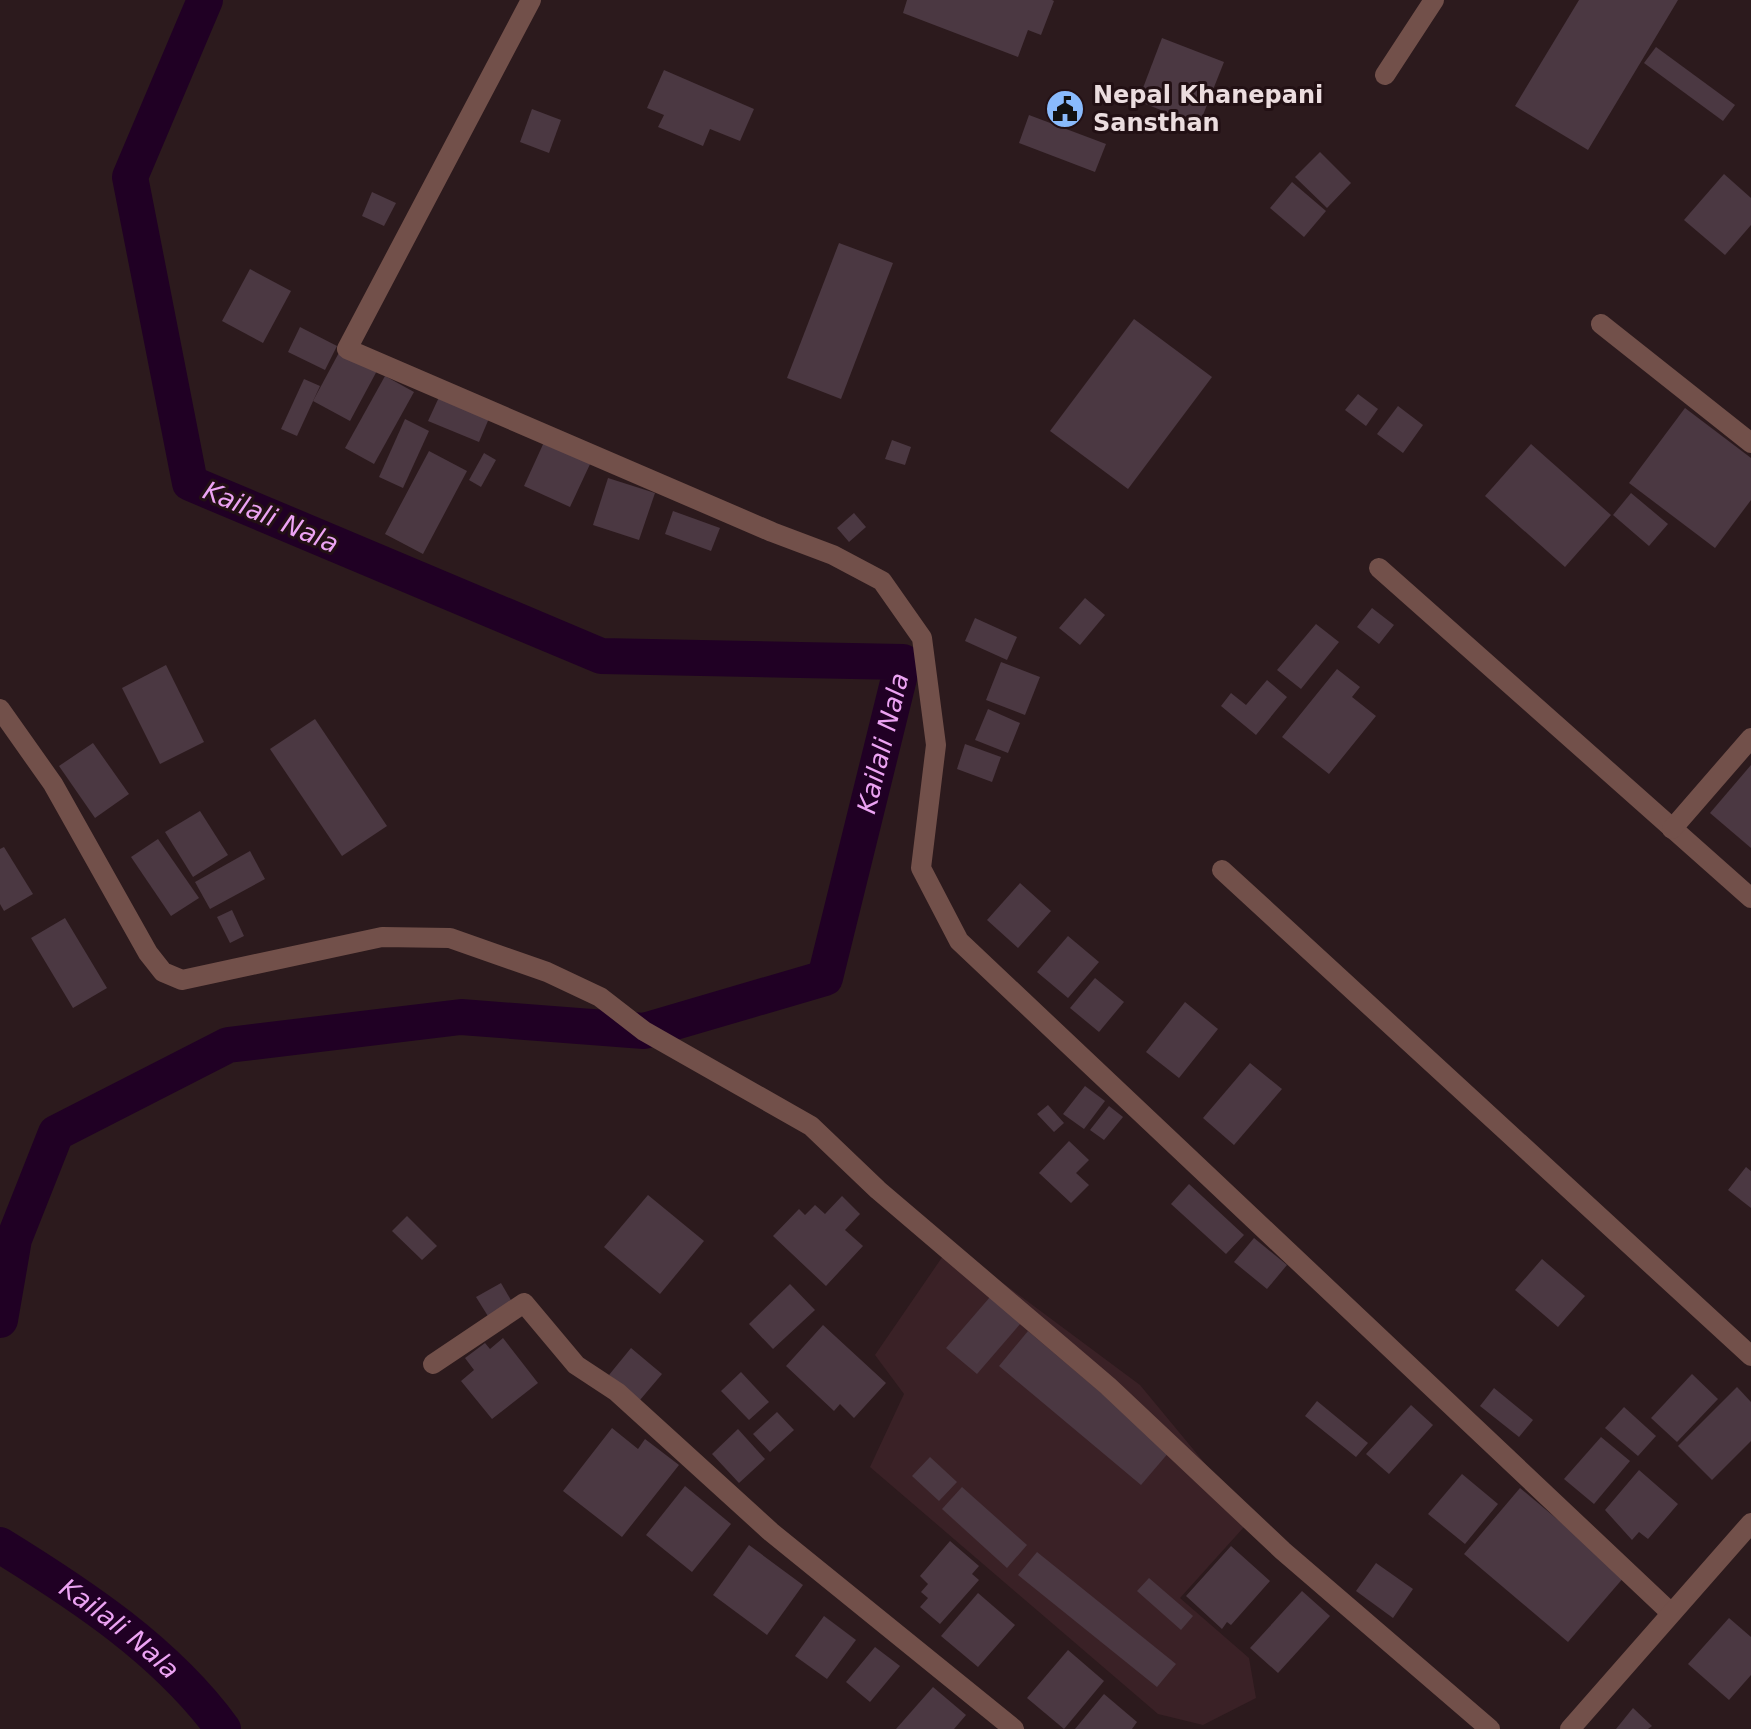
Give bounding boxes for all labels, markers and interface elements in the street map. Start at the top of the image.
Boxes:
place label: Nepal Khanepani Sansthan [1093,81,1323,137]
public building icon: Nepal Khanepani Sansthan [1044,88,1086,130]
water label: Kailali Nala [199,475,343,559]
water label: Kailali Nala [851,670,915,817]
water label: Kailali Nala [54,1572,185,1685]

